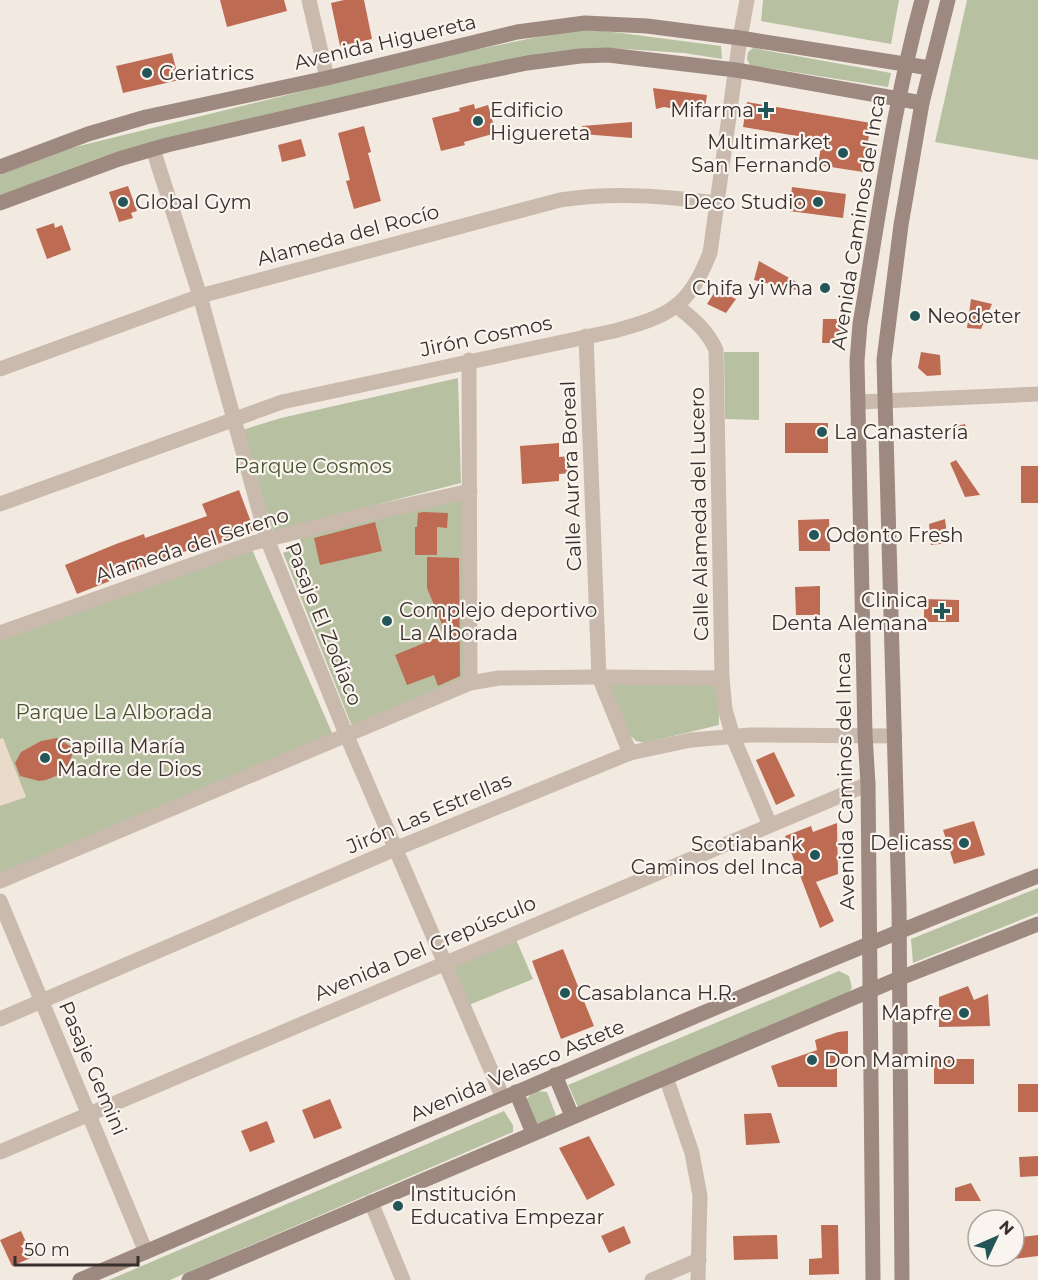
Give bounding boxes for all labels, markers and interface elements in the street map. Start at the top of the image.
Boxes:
street label: Avenida Higuereta [292,9,478,75]
place label: Geriatrics [159,61,254,85]
marker: Geriatrics [140,66,154,80]
street label: Avenida Caminos del Inca [826,93,890,351]
place label: Edificio Higuereta [490,98,590,145]
place label: Mifarma [670,98,754,122]
marker: Mifarma [759,103,773,117]
marker: Edificio Higuereta [471,114,485,128]
place label: Multimarket San Fernando [691,130,831,177]
marker: Multimarket San Fernando [836,146,850,160]
place label: Global Gym [135,190,252,214]
place label: Deco Studio [683,190,806,214]
marker: Global Gym [116,195,130,209]
marker: Deco Studio [811,195,825,209]
street label: Alameda del Rocío [254,199,442,271]
place label: Chifa yi wha [692,276,813,300]
marker: Chifa yi wha [818,281,832,295]
place label: Neodeter [927,304,1021,328]
marker: Neodeter [908,309,922,323]
street label: Jirón Cosmos [417,310,554,362]
street label: Calle Aurora Boreal [556,380,586,572]
street label: Calle Alameda del Lucero [685,387,713,641]
place label: La Canastería [834,420,969,444]
marker: La Canastería [815,425,829,439]
park label: Parque Cosmos [234,454,392,478]
street label: Alameda del Sereno [92,502,292,588]
place label: Odonto Fresh [826,523,964,547]
marker: Odonto Fresh [807,528,821,542]
street label: Pasaje El Zodíaco [280,539,368,709]
place label: Clinica Denta Alemana [771,588,928,635]
place label: Complejo deportivo La Alborada [399,598,597,645]
marker: Clinica Denta Alemana [933,602,951,620]
marker: Complejo deportivo La Alborada [380,614,394,628]
street label: Avenida Caminos del Inca [831,652,859,910]
park label: Parque La Alborada [16,700,212,724]
place label: Capilla María Madre de Dios [57,734,202,781]
marker: Capilla María Madre de Dios [38,751,52,765]
street label: Jirón Las Estrellas [342,767,515,859]
place label: Delicass [870,831,952,855]
place label: Scotiabank Caminos del Inca [631,832,803,879]
marker: Delicass [957,836,971,850]
marker: Scotiabank Caminos del Inca [808,848,822,862]
street label: Avenida Del Crepúsculo [311,890,539,1006]
place label: Casablanca H.R. [577,981,736,1005]
marker: Casablanca H.R. [558,986,572,1000]
street label: Pasaje Gemini [54,997,132,1139]
place label: Mapfre [881,1001,952,1025]
marker: Mapfre [957,1006,971,1020]
street label: Avenida Velasco Astete [406,1014,628,1126]
place label: Don Mamino [824,1048,955,1072]
marker: Don Mamino [805,1053,819,1067]
place label: Institución Educativa Empezar [410,1182,604,1229]
marker: Institución Educativa Empezar [391,1199,405,1213]
north arrow [966,1208,1026,1268]
text: N [995,1217,1018,1239]
scale bar [15,1229,138,1267]
text: 50 m [24,1239,70,1261]

